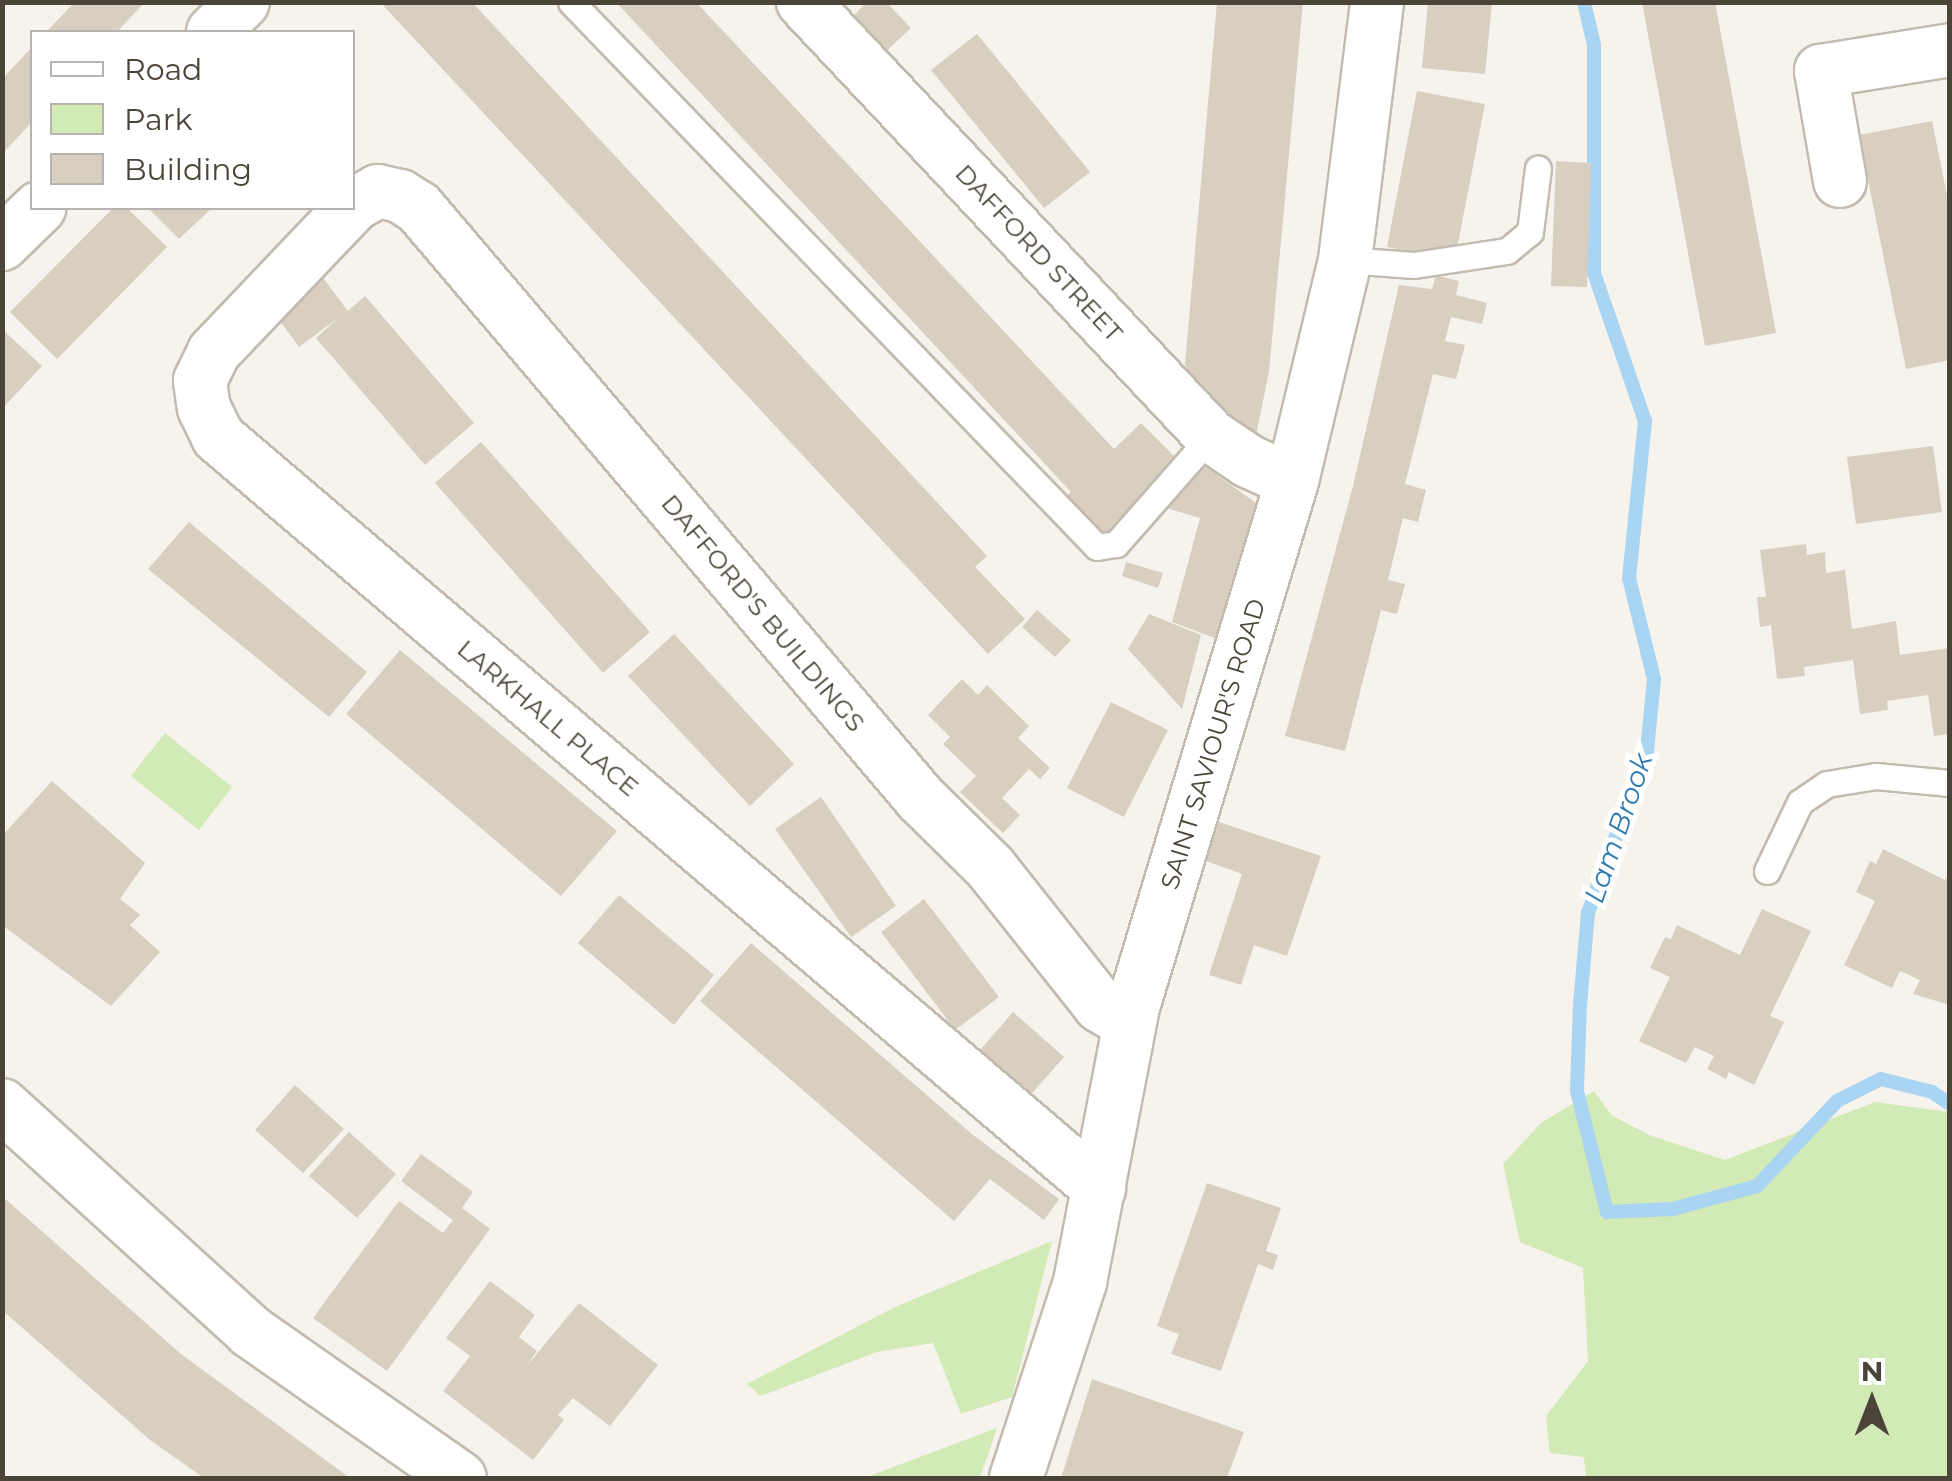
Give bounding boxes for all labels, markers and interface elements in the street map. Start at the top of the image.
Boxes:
legend [30,30,355,210]
text: Road [124,51,202,88]
text: Park [124,101,193,138]
text: Building [124,151,252,188]
street label: DAFFORD STREET [949,158,1129,348]
street label: DAFFORD'S BUILDINGS [655,488,871,738]
street label: SAINT SAVIOUR'S ROAD [1154,595,1272,893]
street label: LARKHALL PLACE [451,633,645,803]
water label: Lam Brook [1577,749,1659,907]
north arrow [1822,1351,1922,1451]
text: N [1861,1354,1883,1388]

